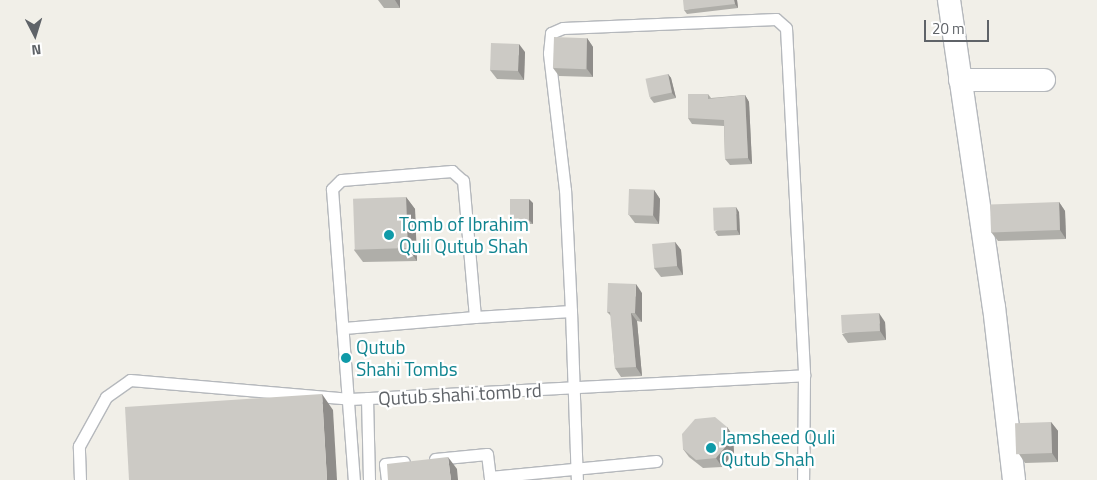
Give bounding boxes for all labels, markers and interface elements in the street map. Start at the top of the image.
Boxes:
north arrow [10,10,60,60]
scale bar [927,10,992,42]
text: 20 m [932,17,965,40]
text: N [31,40,42,61]
place label: Tomb of Ibrahim Quli Qutub Shah [399,213,529,257]
marker: Tomb of Ibrahim Quli Qutub Shah [383,229,395,241]
place label: Qutub Shahi Tombs [356,336,458,380]
marker: Qutub Shahi Tombs [340,352,352,364]
street label: Qutub shahi tomb rd [378,378,542,410]
place label: Jamsheed Quli Qutub Shah [721,426,836,470]
marker: Jamsheed Quli Qutub Shah [705,442,717,454]

